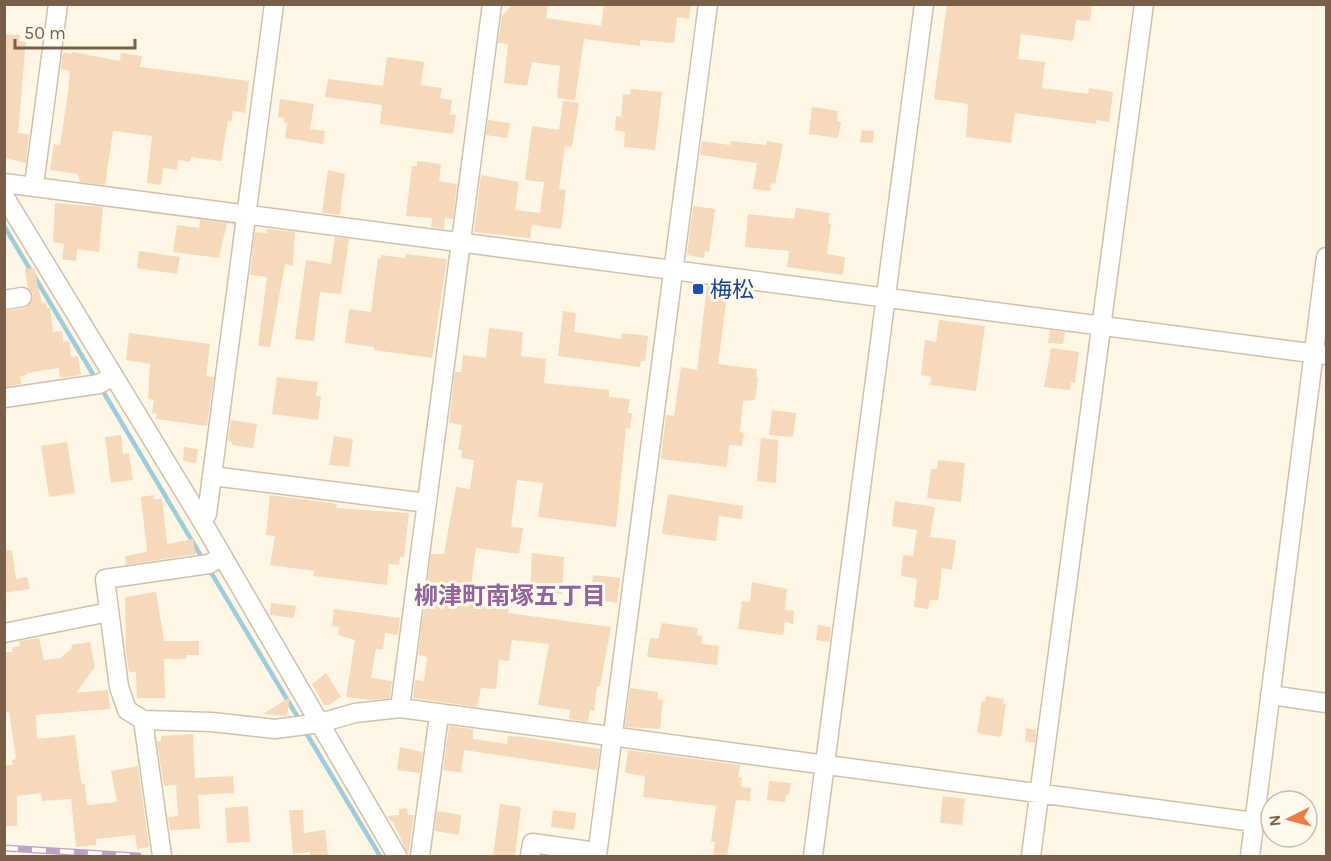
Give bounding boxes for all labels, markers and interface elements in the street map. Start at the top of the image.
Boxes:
scale bar [15,12,135,50]
text: 50 m [24,22,66,44]
place label: 梅松 [710,277,754,303]
marker: 梅松 [691,282,705,296]
district label: 柳津町南塚五丁目 [414,582,606,610]
north arrow [1259,789,1319,849]
text: N [1265,814,1285,827]

